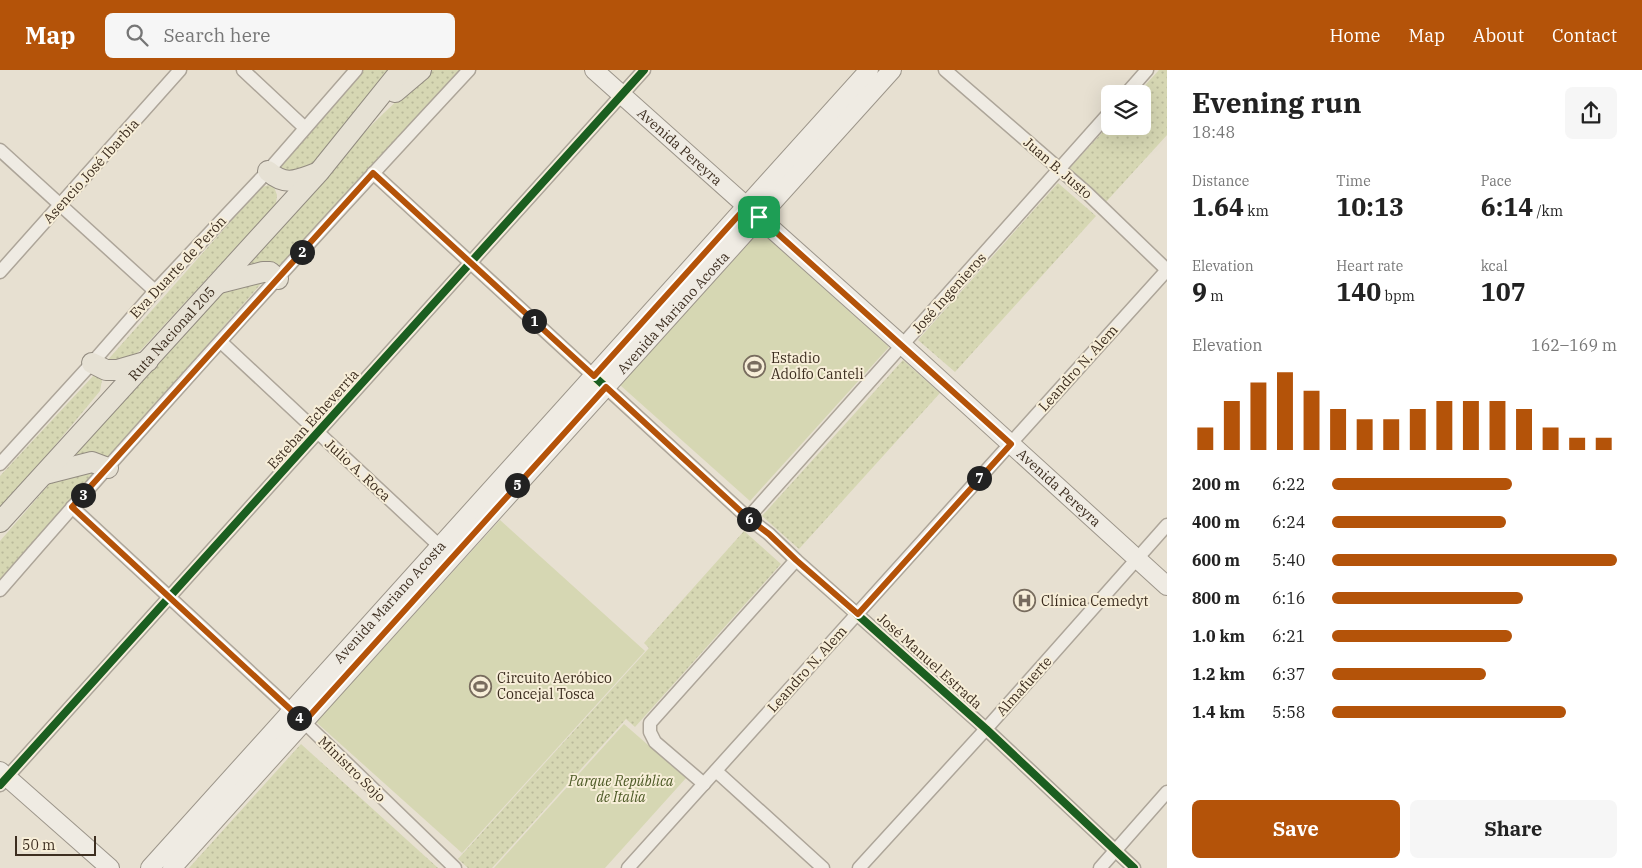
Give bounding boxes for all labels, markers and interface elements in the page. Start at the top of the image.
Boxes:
search box [105,13,455,58]
text: Map [25,19,75,51]
icon: search [123,21,151,49]
text: Search here [163,23,270,47]
text: Home [1329,24,1381,47]
text: Map [1409,24,1445,47]
text: About [1473,24,1524,47]
text: Contact [1552,24,1617,47]
text: Evening run [1192,84,1361,121]
map controls [1101,85,1151,135]
button: layers [1101,85,1151,135]
button: share [1565,87,1617,139]
street label: Avenida Pereyra [634,104,726,189]
street label: Asencio José Ibarbia [39,115,143,227]
text: 18:48 [1192,122,1235,142]
street label: Juan B. Justo [1020,133,1096,203]
text: Distance [1192,172,1249,190]
text: Time [1336,172,1371,190]
text: Pace [1481,172,1511,190]
text: 1.64 [1192,190,1244,223]
text: 10:13 [1336,190,1404,223]
text: 6:14 [1481,190,1533,223]
pin [738,196,780,238]
text: km [1244,202,1269,220]
text: /km [1533,202,1563,220]
icon: arrive [745,203,773,231]
street label: Eva Duarte de Perón [126,212,230,322]
pin: 2 [290,240,314,264]
text: 2 [298,243,307,261]
street label: Avenida Mariano Acosta [613,247,733,378]
street label: José Ingenieros [908,249,990,337]
text: Elevation [1192,257,1254,275]
text: Heart rate [1336,257,1403,275]
text: kcal [1481,257,1508,275]
text: 9 [1192,275,1207,308]
text: 140 [1336,275,1381,308]
text: 107 [1481,275,1526,308]
street label: Ruta Nacional 205 [124,283,219,384]
text: m [1207,287,1224,305]
text: bpm [1381,287,1415,305]
pin: 1 [522,308,546,334]
text: 1 [530,312,539,330]
street label: Leandro N. Alem [1034,321,1122,415]
text: Elevation [1192,335,1262,355]
text: 162–169 m [1531,335,1617,355]
place label: Estadio Adolfo Canteli [771,349,864,383]
sports icon: Estadio Adolfo Canteli [743,354,767,378]
street label: Esteban Echeverría [263,365,363,473]
street label: Julio A. Roca [321,435,395,505]
street label: Avenida Pereyra [1013,445,1105,531]
pin: 7 [966,466,992,490]
text: 7 [975,469,984,487]
pin: 5 [504,472,530,498]
text: 200 m [1192,474,1240,494]
text: 6:22 [1272,474,1305,494]
text: 5 [513,476,522,494]
pin: 3 [70,482,96,508]
text: 3 [79,486,88,504]
pin: 6 [736,506,762,532]
text: 6 [745,510,754,528]
text: 400 m [1192,512,1240,532]
text: 6:24 [1272,512,1305,532]
street label: Avenida Mariano Acosta [330,537,450,667]
text: 600 m [1192,550,1240,570]
text: 5:40 [1272,550,1305,570]
text: 800 m [1192,588,1240,608]
text: 6:16 [1272,588,1305,608]
hospital icon: Clínica Cemedyt [1013,589,1037,613]
place label: Clínica Cemedyt [1041,592,1149,610]
street label: José Manuel Estrada [874,609,986,713]
street label: Leandro N. Alem [763,622,851,716]
text: 1.0 km [1192,626,1245,646]
text: 6:21 [1272,626,1305,646]
street label: Almafuerte [992,652,1056,720]
text: 1.2 km [1192,664,1245,684]
text: 6:37 [1272,664,1305,684]
place label: Circuito Aeróbico Concejal Tosca [497,669,612,703]
sports icon: Circuito Aeróbico Concejal Tosca [469,674,493,698]
text: 1.4 km [1192,702,1245,722]
text: 5:58 [1272,702,1305,722]
pin: 4 [286,706,312,730]
text: 4 [295,709,304,727]
street label: Ministro Sojo [314,732,390,806]
park label: Parque República de Italia [568,772,674,806]
button: Save [1192,800,1400,858]
button: Share [1410,800,1617,858]
scale bar [15,833,96,856]
text: 50 m [22,836,55,854]

